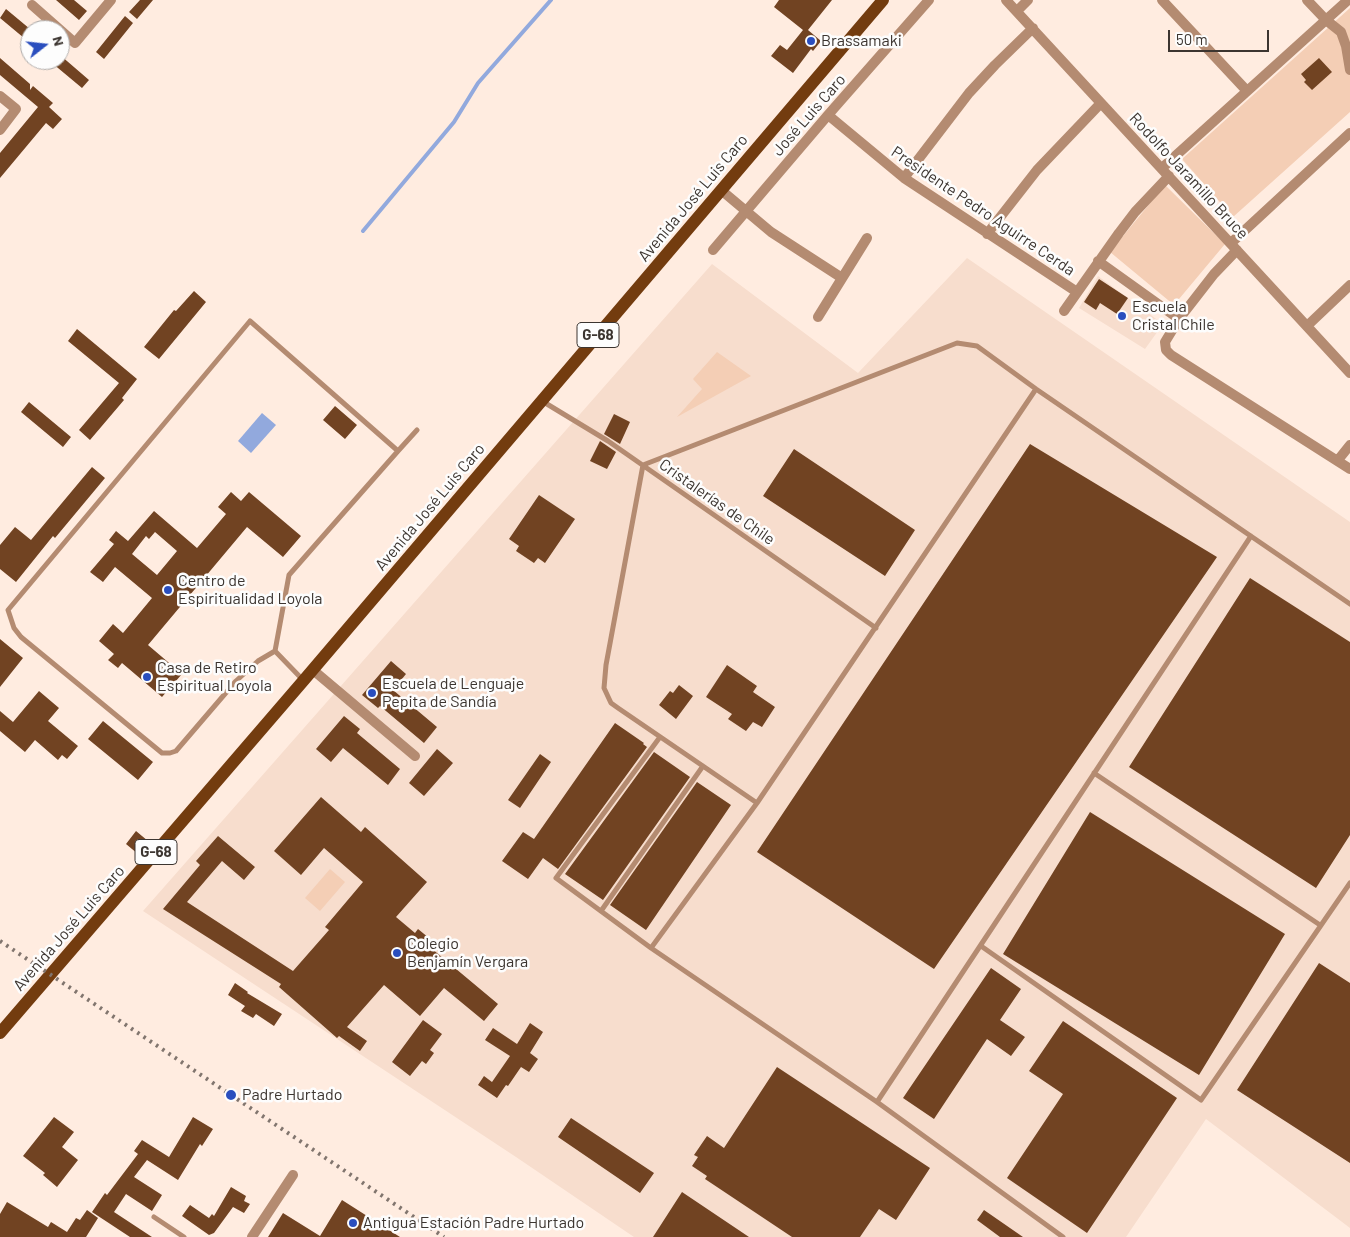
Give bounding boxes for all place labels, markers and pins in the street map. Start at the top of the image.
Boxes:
place label: Brassamaki [821,31,902,51]
marker: Brassamaki [805,35,817,47]
place label: Escuela Cristal Chile [1132,297,1215,335]
marker: Escuela Cristal Chile [1116,310,1128,322]
place label: Centro de Espiritualidad Loyola [178,571,323,609]
marker: Centro de Espiritualidad Loyola [162,584,174,596]
place label: Casa de Retiro Espiritual Loyola [157,658,272,696]
marker: Casa de Retiro Espiritual Loyola [141,671,153,683]
place label: Escuela de Lenguaje Pepita de Sandía [382,674,524,712]
marker: Escuela de Lenguaje Pepita de Sandía [366,687,378,699]
place label: Colegio Benjamín Vergara [407,934,528,972]
marker: Colegio Benjamín Vergara [391,947,403,959]
place label: Padre Hurtado [242,1085,342,1105]
marker: Padre Hurtado [224,1088,238,1102]
place label: Antigua Estación Padre Hurtado [363,1213,584,1233]
marker: Antigua Estación Padre Hurtado [347,1217,359,1229]

